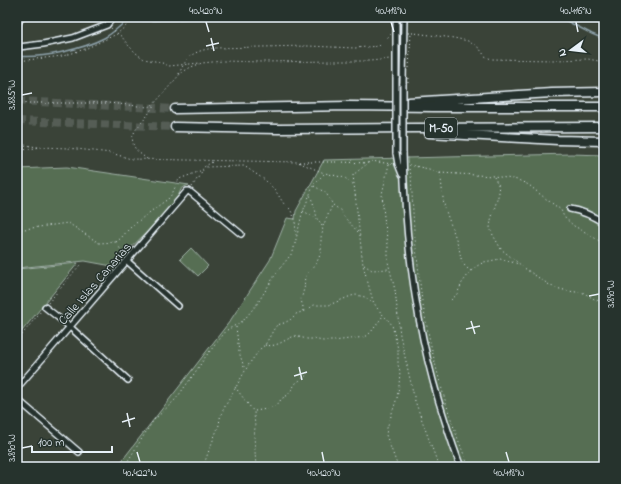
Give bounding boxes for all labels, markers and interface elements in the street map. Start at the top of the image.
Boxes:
text: 40.420°N [189,4,223,19]
text: 40.418°N [376,4,407,19]
text: 40.416°N [560,4,592,19]
north arrow [551,30,591,70]
text: N [554,47,571,58]
text: 3.885°W [5,80,20,110]
road number: M-50 [425,118,457,138]
street label: Calle Islas Canarias [54,238,137,329]
text: 3.890°W [604,280,619,308]
scale bar [32,428,112,454]
text: 3.890°W [5,434,20,462]
text: 100 m [38,434,65,452]
text: 40.422°N [123,466,157,481]
text: 40.420°N [307,466,341,481]
text: 40.418°N [494,466,525,481]

